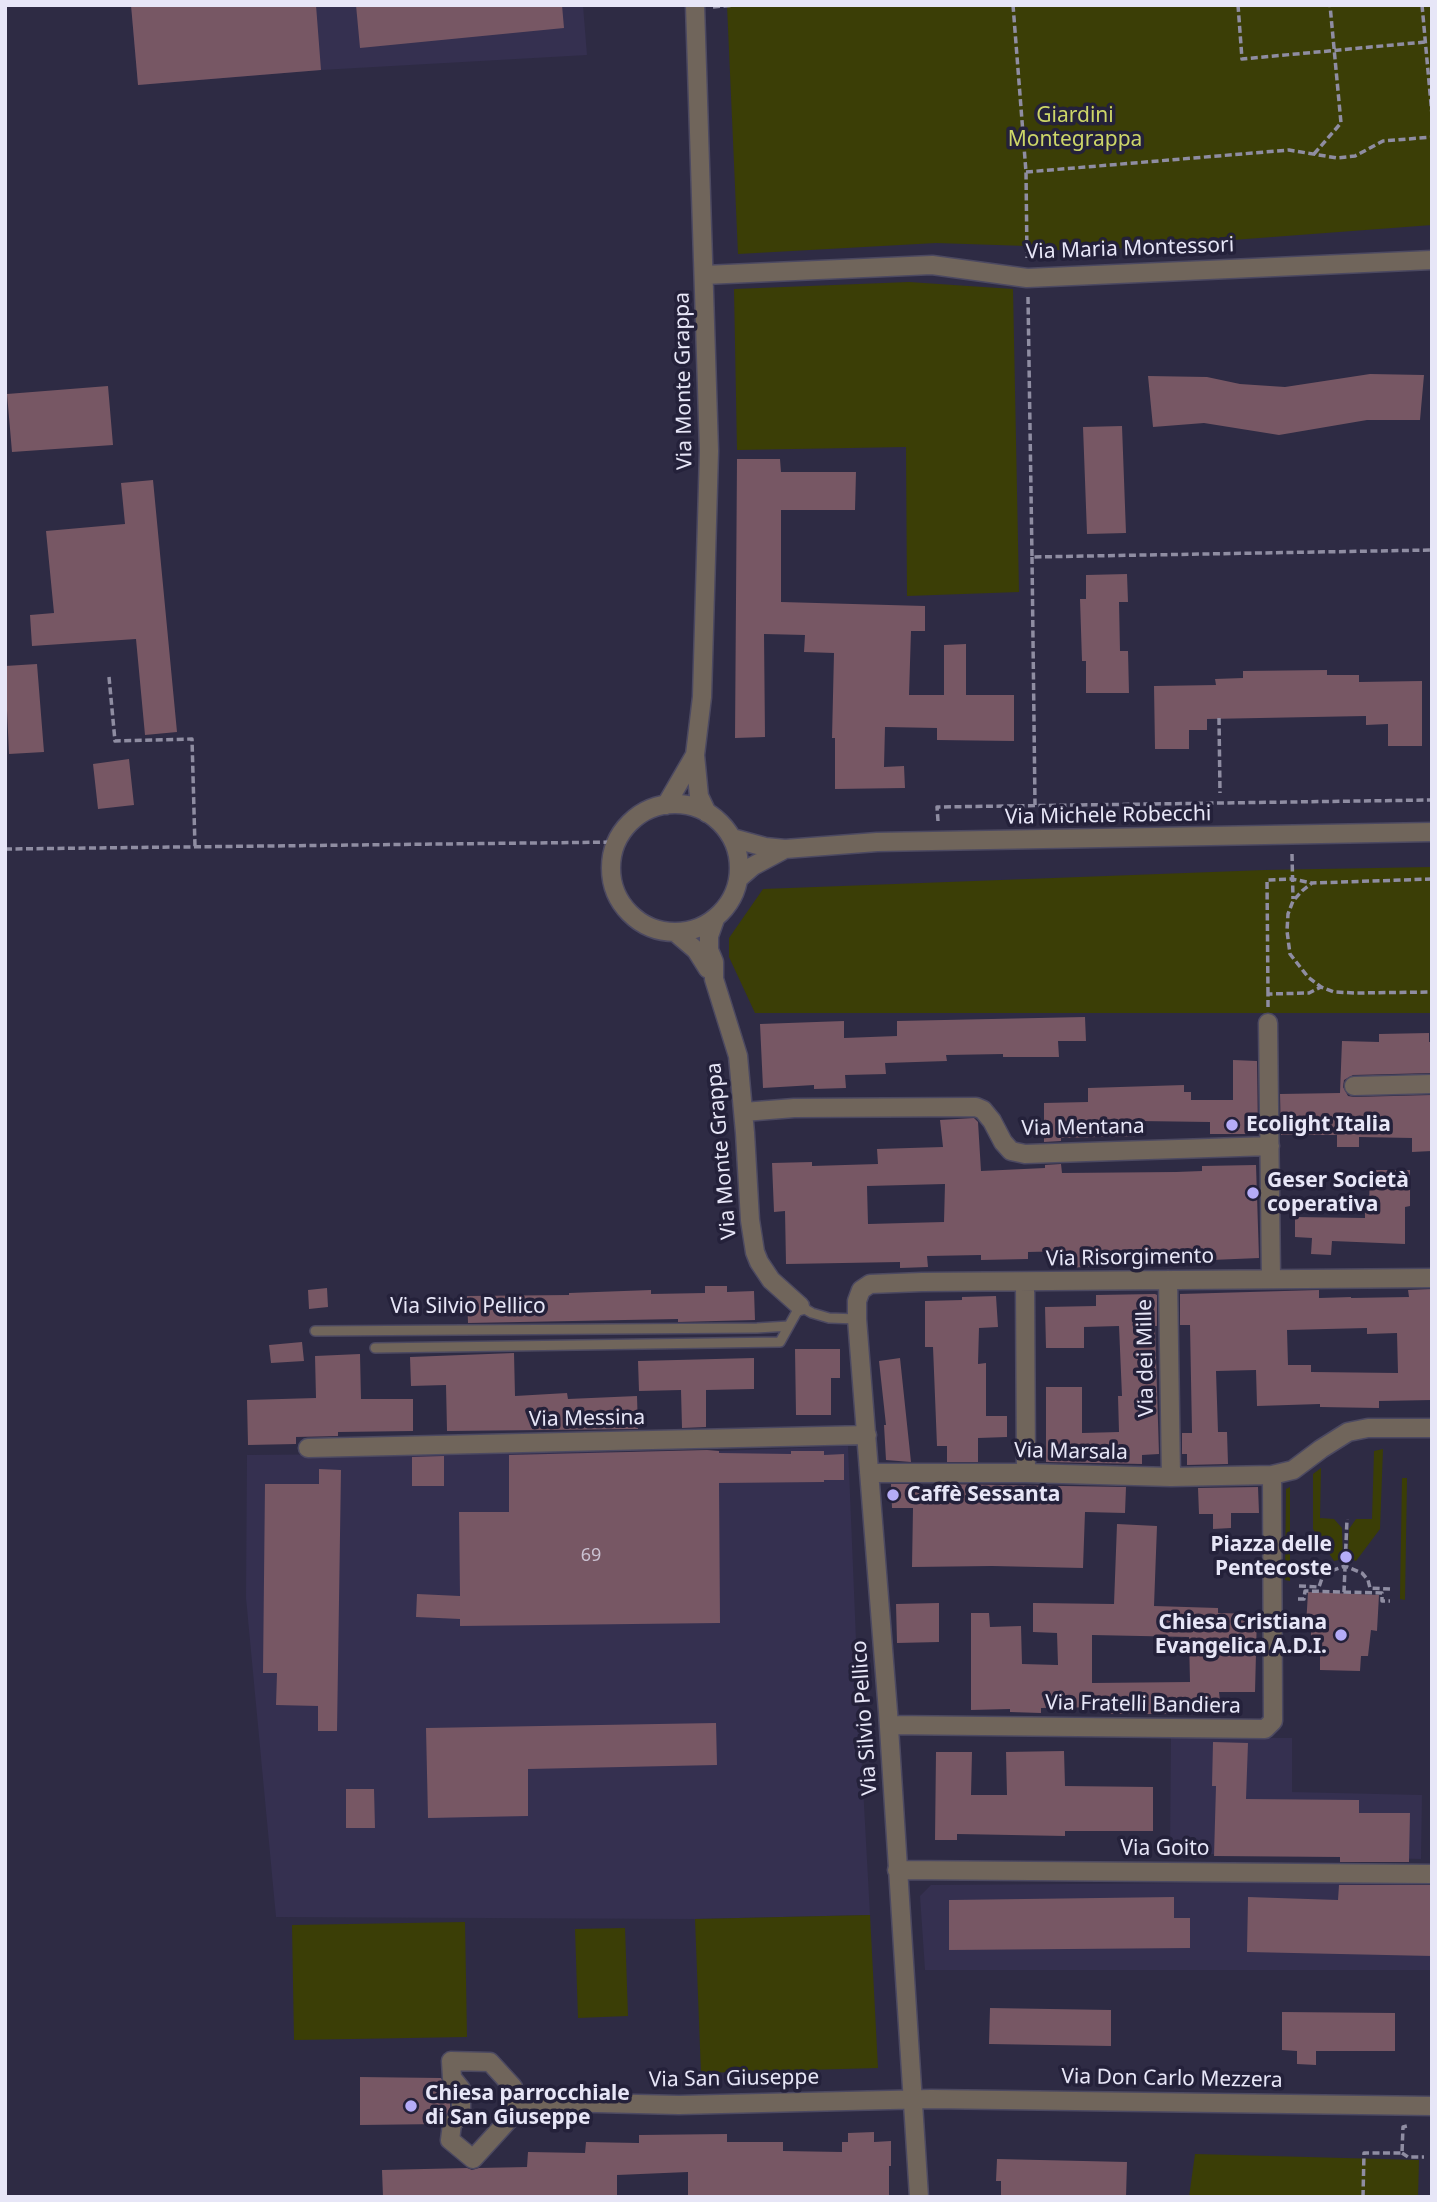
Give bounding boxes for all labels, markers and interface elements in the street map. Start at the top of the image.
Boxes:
park label: Giardini Montegrappa [1008,103,1142,153]
street label: Via Maria Montessori [1025,233,1235,265]
street label: Via Monte Grappa [670,292,698,470]
street label: Via Michele Robecchi [1005,802,1211,830]
street label: Via Monte Grappa [702,1061,742,1241]
place label: Ecolight Italia [1246,1112,1391,1138]
street label: Via Mentana [1021,1114,1145,1142]
marker: Ecolight Italia [1224,1117,1240,1133]
place label: Geser Società coperativa [1267,1168,1409,1218]
marker: Geser Società coperativa [1245,1185,1261,1201]
street label: Via Risorgimento [1046,1244,1214,1272]
street label: Via Silvio Pellico [390,1294,546,1320]
street label: Via dei Mille [1132,1299,1160,1417]
street label: Via Messina [529,1405,645,1433]
street label: Via Marsala [1014,1438,1128,1466]
place label: Caffè Sessanta [907,1482,1060,1508]
marker: Caffè Sessanta [885,1487,901,1503]
place label: Piazza delle Pentecoste [1210,1532,1332,1582]
house number: 69 [581,1545,601,1567]
marker: Piazza delle Pentecoste [1338,1549,1354,1565]
place label: Chiesa Cristiana Evangelica A.D.I. [1155,1610,1327,1660]
marker: Chiesa Cristiana Evangelica A.D.I. [1333,1627,1349,1643]
street label: Via Silvio Pellico [847,1640,883,1796]
street label: Via Fratelli Bandiera [1045,1691,1241,1719]
street label: Via Goito [1121,1836,1209,1862]
street label: Via Don Carlo Mezzera [1061,2064,1283,2094]
street label: Via San Giuseppe [649,2065,819,2093]
place label: Chiesa parrocchiale di San Giuseppe [425,2081,630,2131]
marker: Chiesa parrocchiale di San Giuseppe [403,2098,419,2114]

